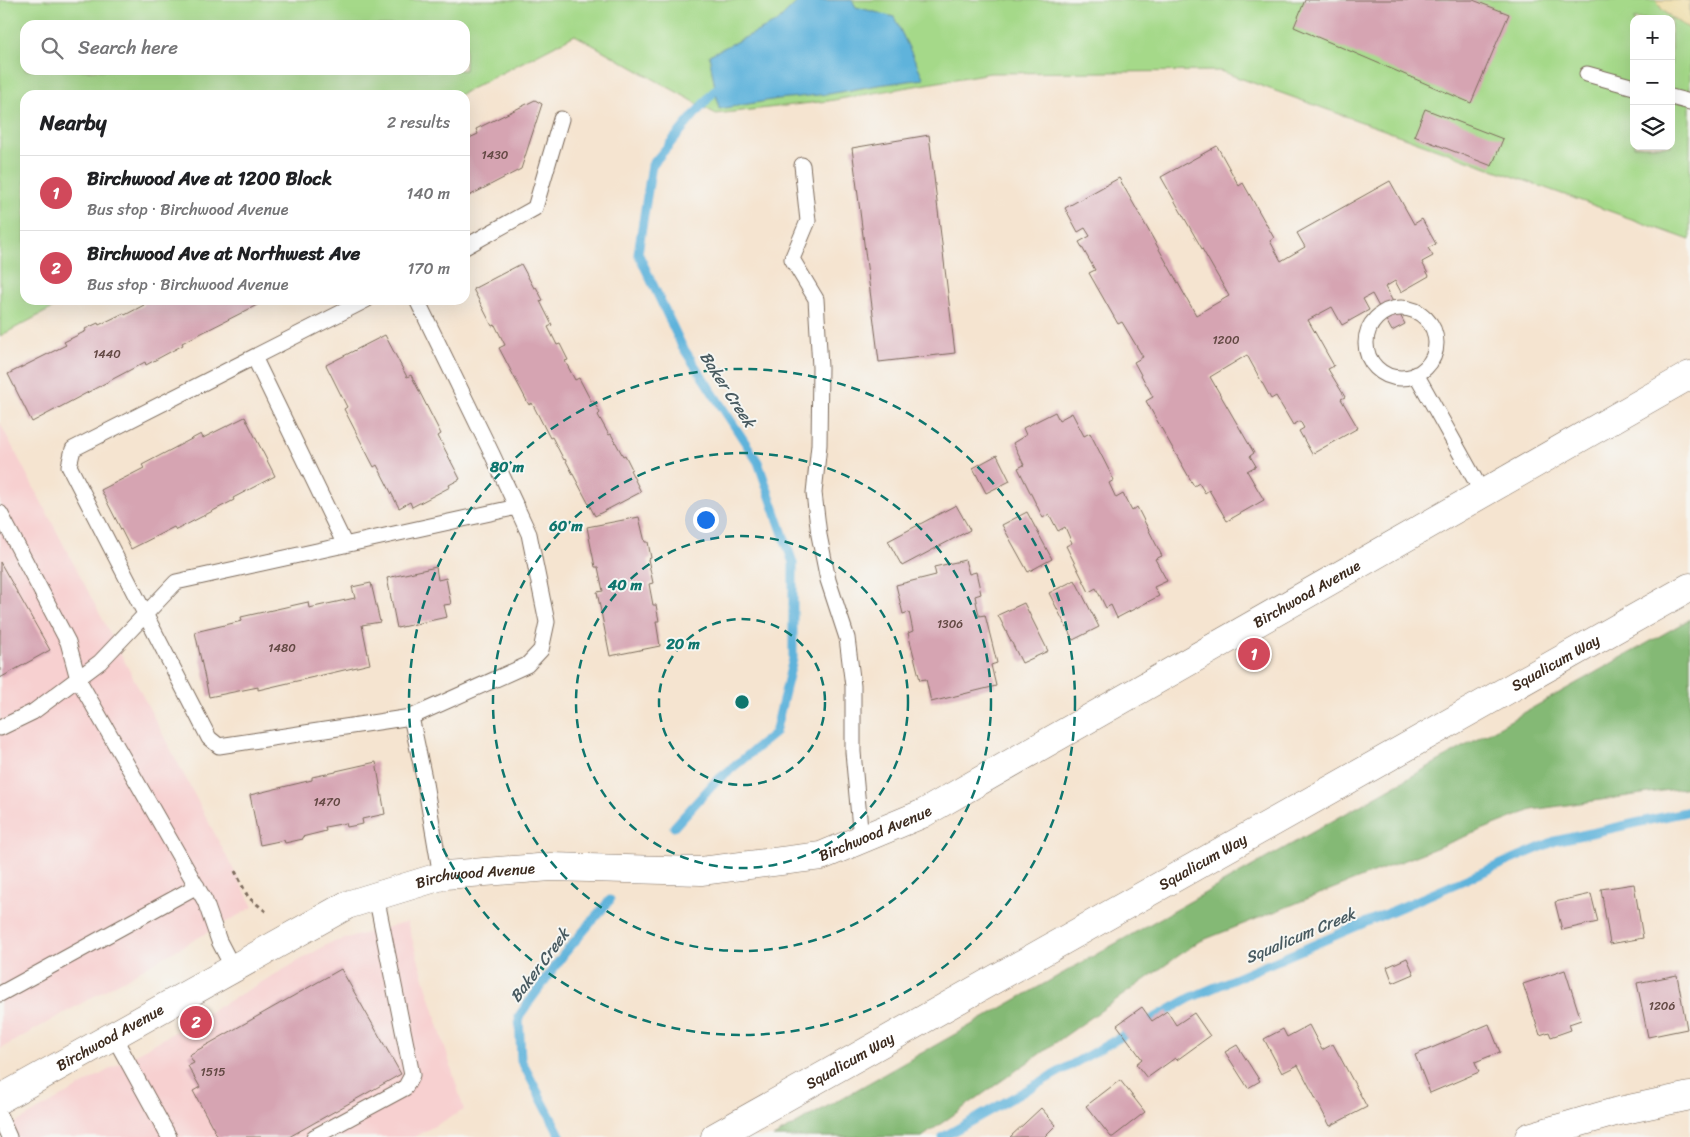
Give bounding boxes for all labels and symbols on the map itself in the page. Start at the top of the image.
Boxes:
house number: 1430 [482,144,509,166]
house number: 1200 [1212,329,1240,351]
house number: 1440 [93,343,121,365]
water label: Baker Creek [692,345,765,436]
text: 80 m [489,454,524,480]
your location [693,507,719,533]
text: 60 m [548,513,583,539]
street label: Birchwood Avenue [1248,553,1366,635]
text: 40 m [607,572,643,598]
house number: 1306 [937,613,963,635]
street label: Squalicum Way [1506,627,1605,698]
text: 20 m [665,631,700,657]
pin: 1 [1238,635,1270,673]
house number: 1480 [268,637,296,659]
centre of rings [733,693,751,711]
house number: 1470 [313,791,341,813]
street label: Birchwood Avenue [815,798,937,869]
street label: Squalicum Way [1153,826,1252,897]
street label: Birchwood Avenue [412,855,536,896]
water label: Squalicum Creek [1240,899,1361,972]
water label: Baker Creek [502,920,579,1009]
house number: 1206 [1649,995,1675,1017]
street label: Birchwood Avenue [51,997,169,1078]
pin: 2 [180,1003,212,1041]
street label: Squalicum Way [801,1025,900,1096]
house number: 1515 [201,1061,225,1083]

